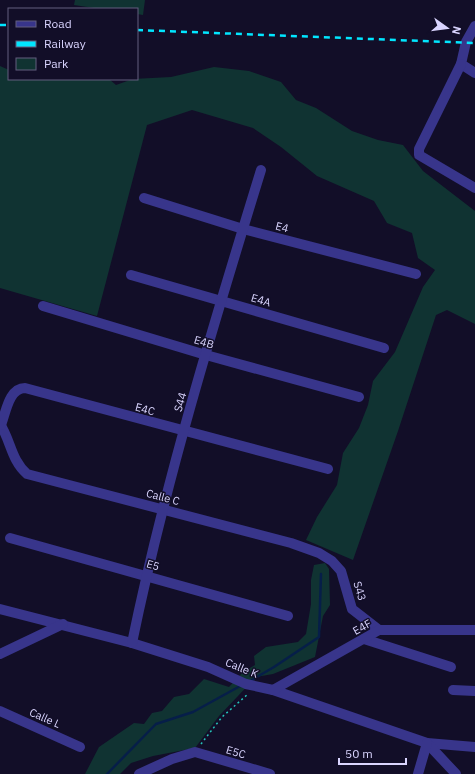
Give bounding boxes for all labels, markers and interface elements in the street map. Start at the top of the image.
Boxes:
legend [8,8,138,80]
north arrow [427,8,467,48]
text: Road [44,16,72,31]
text: N [449,25,464,36]
text: Railway [44,36,86,51]
text: Park [44,56,69,71]
street label: E4 [274,219,290,236]
street label: E4A [249,291,273,309]
street label: E4B [192,332,216,352]
street label: S44 [171,390,190,413]
street label: E4C [134,400,157,418]
street label: Calle C [145,486,181,508]
street label: E5 [145,556,161,574]
street label: S43 [350,580,370,602]
street label: E4F [350,616,374,638]
street label: Calle K [223,655,261,681]
street label: Calle L [27,705,63,731]
scale bar [339,740,406,766]
street label: E5C [225,743,248,762]
text: 50 m [345,746,373,761]

